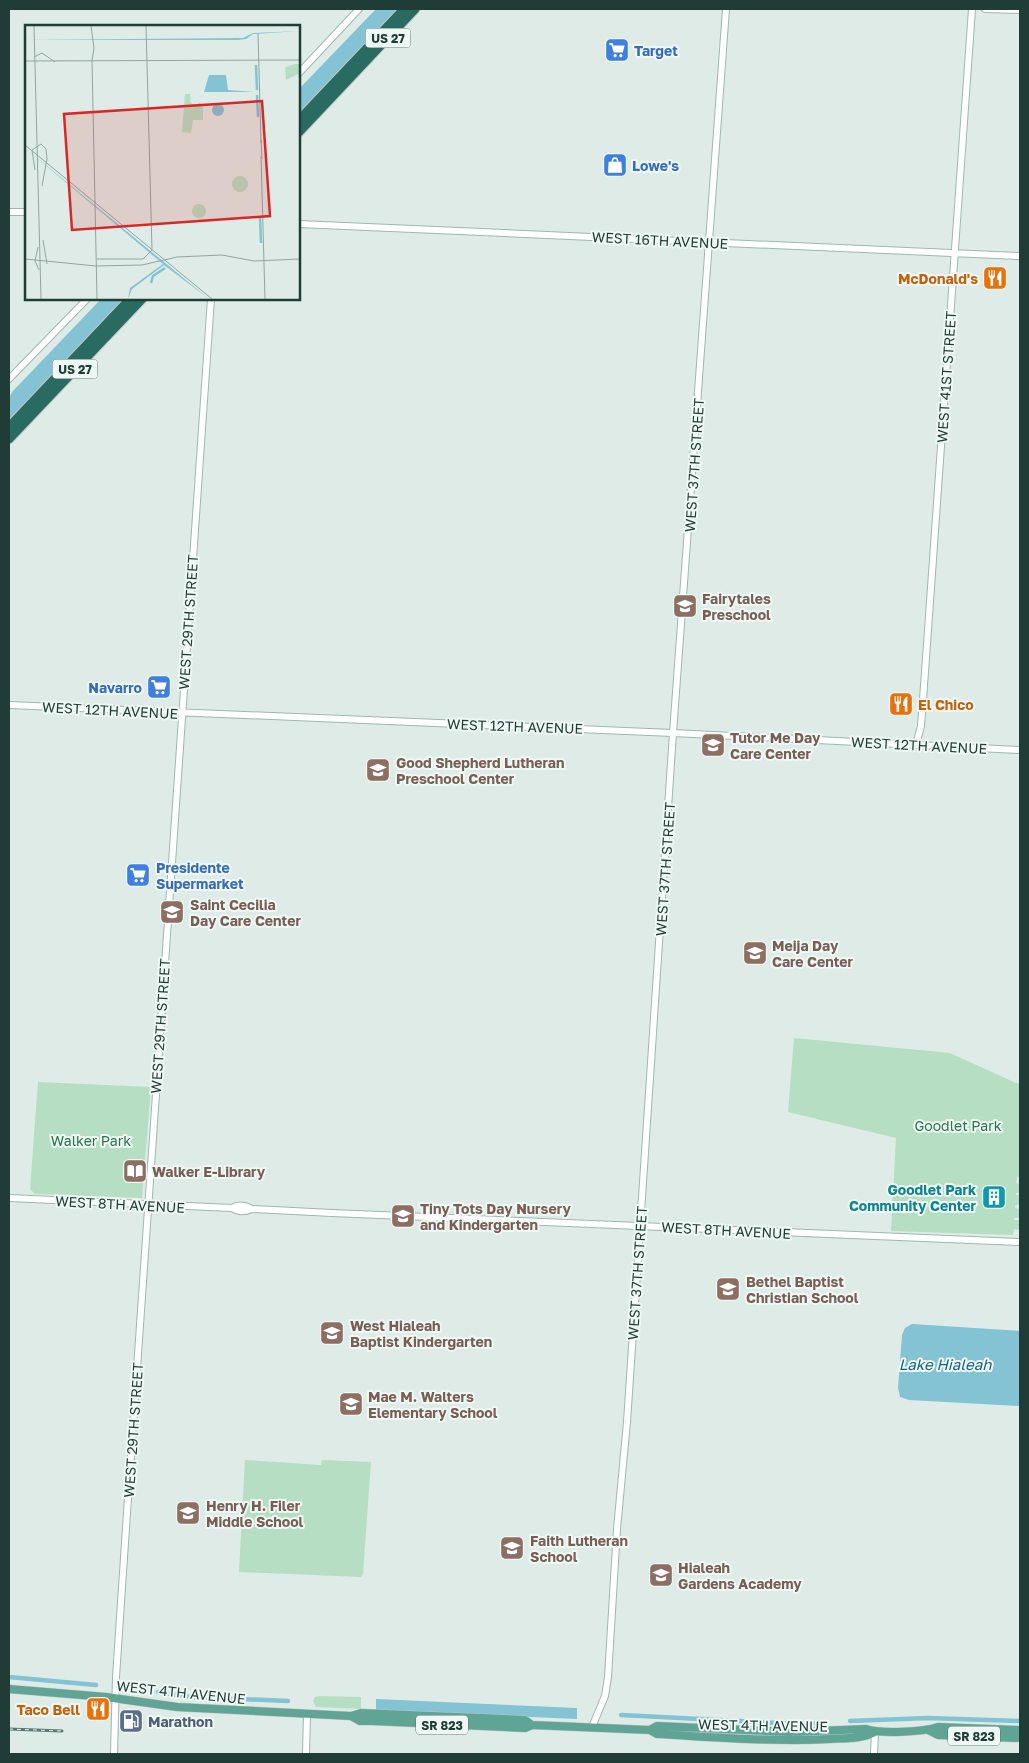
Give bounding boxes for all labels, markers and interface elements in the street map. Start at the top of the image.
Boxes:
inset map [25,25,300,300]
road number: US 27 [366,28,410,48]
supermarket icon: Target [604,37,630,63]
place label: Target [634,42,678,59]
shop icon: Lowe's [602,152,628,178]
place label: Lowe's [632,157,679,174]
street label: WEST 16TH AVENUE [591,228,729,252]
restaurant icon: McDonald's [982,265,1008,291]
place label: McDonald's [898,270,978,287]
street label: WEST 41ST STREET [933,310,959,444]
road number: US 27 [52,359,98,378]
street label: WEST 37TH STREET [681,397,707,533]
street label: WEST 29TH STREET [175,554,201,690]
place label: Fairytales Preschool [702,590,771,623]
school or university icon: Fairytales Preschool [672,593,698,619]
supermarket icon: Navarro [146,674,172,700]
place label: Navarro [88,679,142,696]
restaurant icon: El Chico [888,691,914,717]
place label: El Chico [918,696,974,713]
street label: WEST 12TH AVENUE [42,698,178,722]
street label: WEST 12TH AVENUE [447,715,583,737]
place label: Tutor Me Day Care Center [730,729,821,762]
school or university icon: Tutor Me Day Care Center [700,732,726,758]
street label: WEST 12TH AVENUE [851,733,987,757]
place label: Good Shepherd Lutheran Preschool Center [396,754,564,787]
school or university icon: Good Shepherd Lutheran Preschool Center [365,757,391,783]
street label: WEST 37TH STREET [652,801,678,937]
place label: Presidente Supermarket [156,859,244,892]
supermarket icon: Presidente Supermarket [125,862,151,888]
place label: Saint Cecilia Day Care Center [190,896,301,929]
school or university icon: Saint Cecilia Day Care Center [159,899,185,925]
place label: Meija Day Care Center [772,937,854,970]
school or university icon: Meija Day Care Center [742,940,768,966]
street label: WEST 29TH STREET [147,958,173,1094]
park label: Goodlet Park [914,1117,1002,1134]
park label: Walker Park [51,1132,131,1149]
library icon: Walker E-Library [122,1158,148,1184]
place label: Walker E-Library [152,1163,266,1180]
place label: Goodlet Park Community Center [849,1181,977,1214]
building icon: Goodlet Park Community Center [981,1184,1007,1210]
street label: WEST 8TH AVENUE [55,1192,185,1216]
place label: Tiny Tots Day Nursery and Kindergarten [420,1200,571,1233]
school or university icon: Tiny Tots Day Nursery and Kindergarten [390,1203,416,1229]
street label: WEST 37TH STREET [624,1205,650,1341]
street label: WEST 8TH AVENUE [661,1218,791,1242]
place label: Bethel Baptist Christian School [746,1273,859,1306]
school or university icon: Bethel Baptist Christian School [715,1276,741,1302]
place label: West Hialeah Baptist Kindergarten [350,1317,492,1350]
school or university icon: West Hialeah Baptist Kindergarten [319,1320,345,1346]
water label: Lake Hialeah [899,1355,992,1373]
street label: WEST 29TH STREET [120,1362,146,1498]
place label: Mae M. Walters Elementary School [368,1388,498,1421]
school or university icon: Mae M. Walters Elementary School [338,1391,364,1417]
place label: Henry H. Filer Middle School [206,1497,304,1530]
school or university icon: Henry H. Filer Middle School [175,1500,201,1526]
place label: Faith Lutheran School [530,1532,628,1565]
school or university icon: Faith Lutheran School [499,1535,525,1561]
place label: Hialeah Gardens Academy [678,1559,802,1592]
school or university icon: Hialeah Gardens Academy [648,1562,674,1588]
street label: WEST 4TH AVENUE [116,1677,246,1707]
restaurant icon: Taco Bell [85,1696,111,1722]
place label: Taco Bell [16,1701,80,1718]
fuel station icon: Marathon [118,1708,144,1734]
place label: Marathon [148,1713,213,1730]
street label: WEST 4TH AVENUE [698,1715,828,1735]
road number: SR 823 [416,1716,468,1734]
road number: SR 823 [948,1726,1000,1745]

